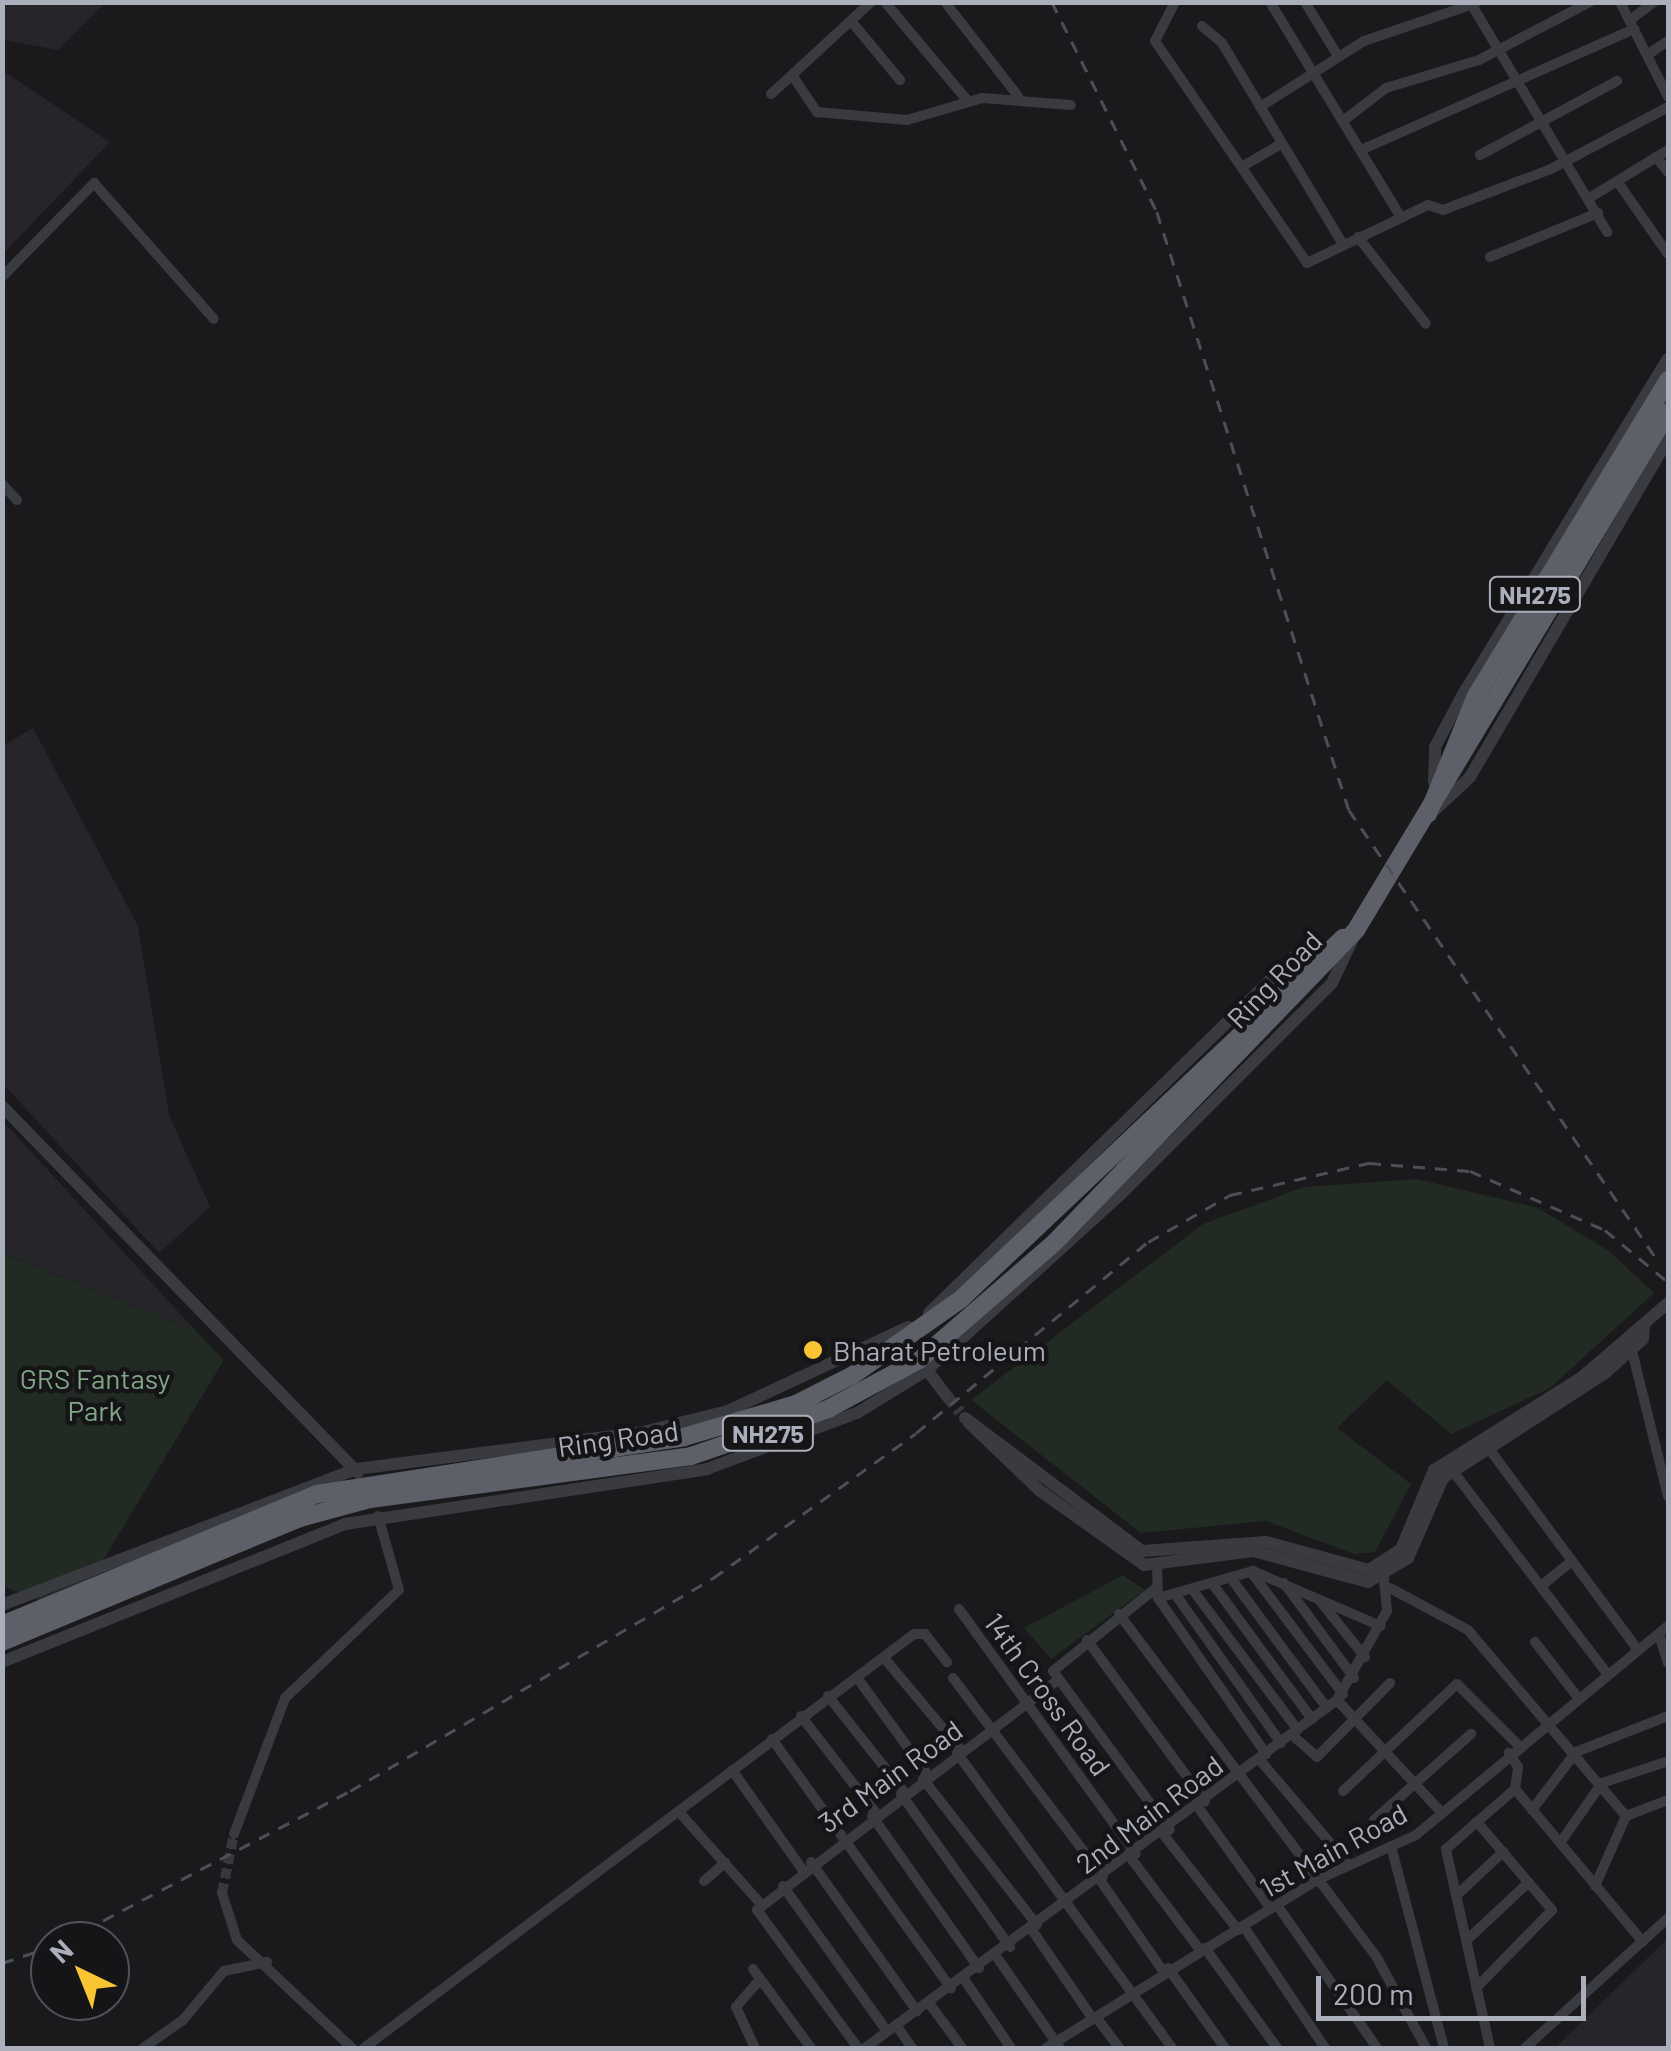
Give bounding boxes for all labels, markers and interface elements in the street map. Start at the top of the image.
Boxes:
road number: NH275 [1488,574,1582,614]
street label: Ring Road [1220,924,1328,1034]
place label: Bharat Petroleum [833,1333,1046,1367]
marker: Bharat Petroleum [802,1339,824,1361]
park label: GRS Fantasy Park [20,1361,170,1427]
street label: Ring Road [555,1413,681,1463]
road number: NH275 [720,1413,816,1453]
street label: 14th Cross Road [978,1606,1118,1782]
street label: 3rd Main Road [812,1713,968,1839]
street label: 2nd Main Road [1069,1748,1229,1880]
street label: 1st Main Road [1254,1796,1412,1904]
north arrow [30,1921,130,2021]
text: N [42,1932,79,1969]
scale bar [1321,1956,1591,2018]
text: 200 m [1333,1975,1414,2011]

